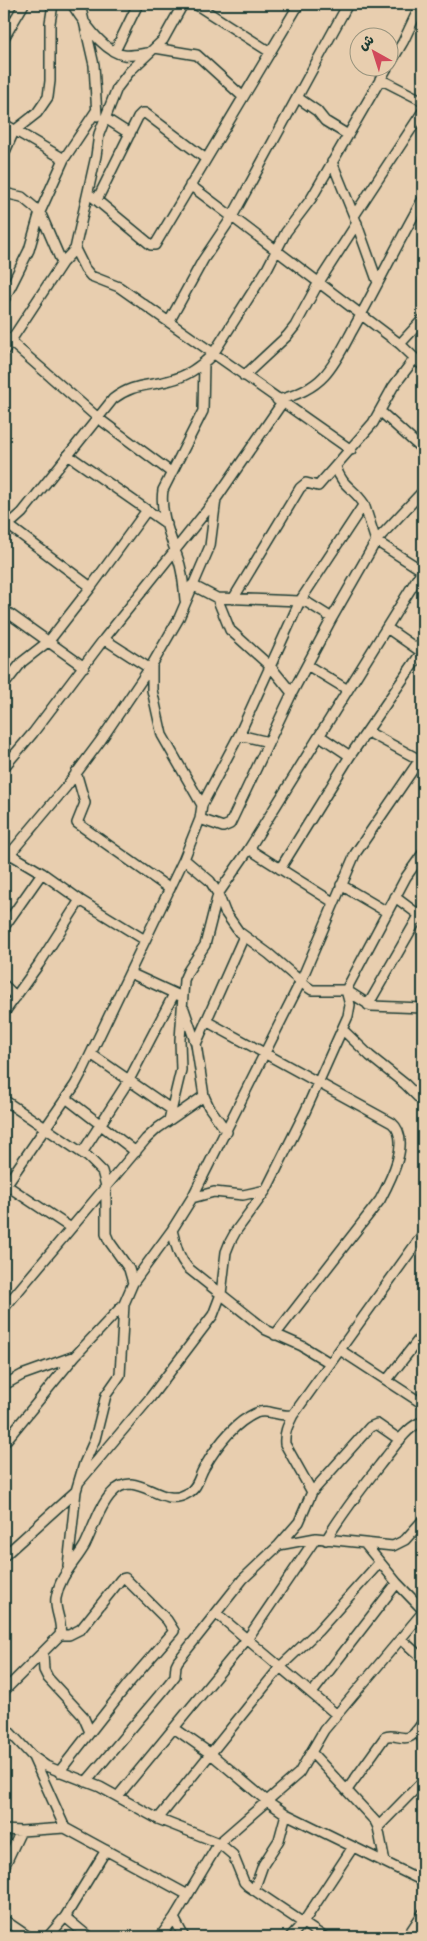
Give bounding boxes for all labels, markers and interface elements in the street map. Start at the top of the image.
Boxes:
north arrow [350,28,400,78]
text: ش [353,29,378,55]

